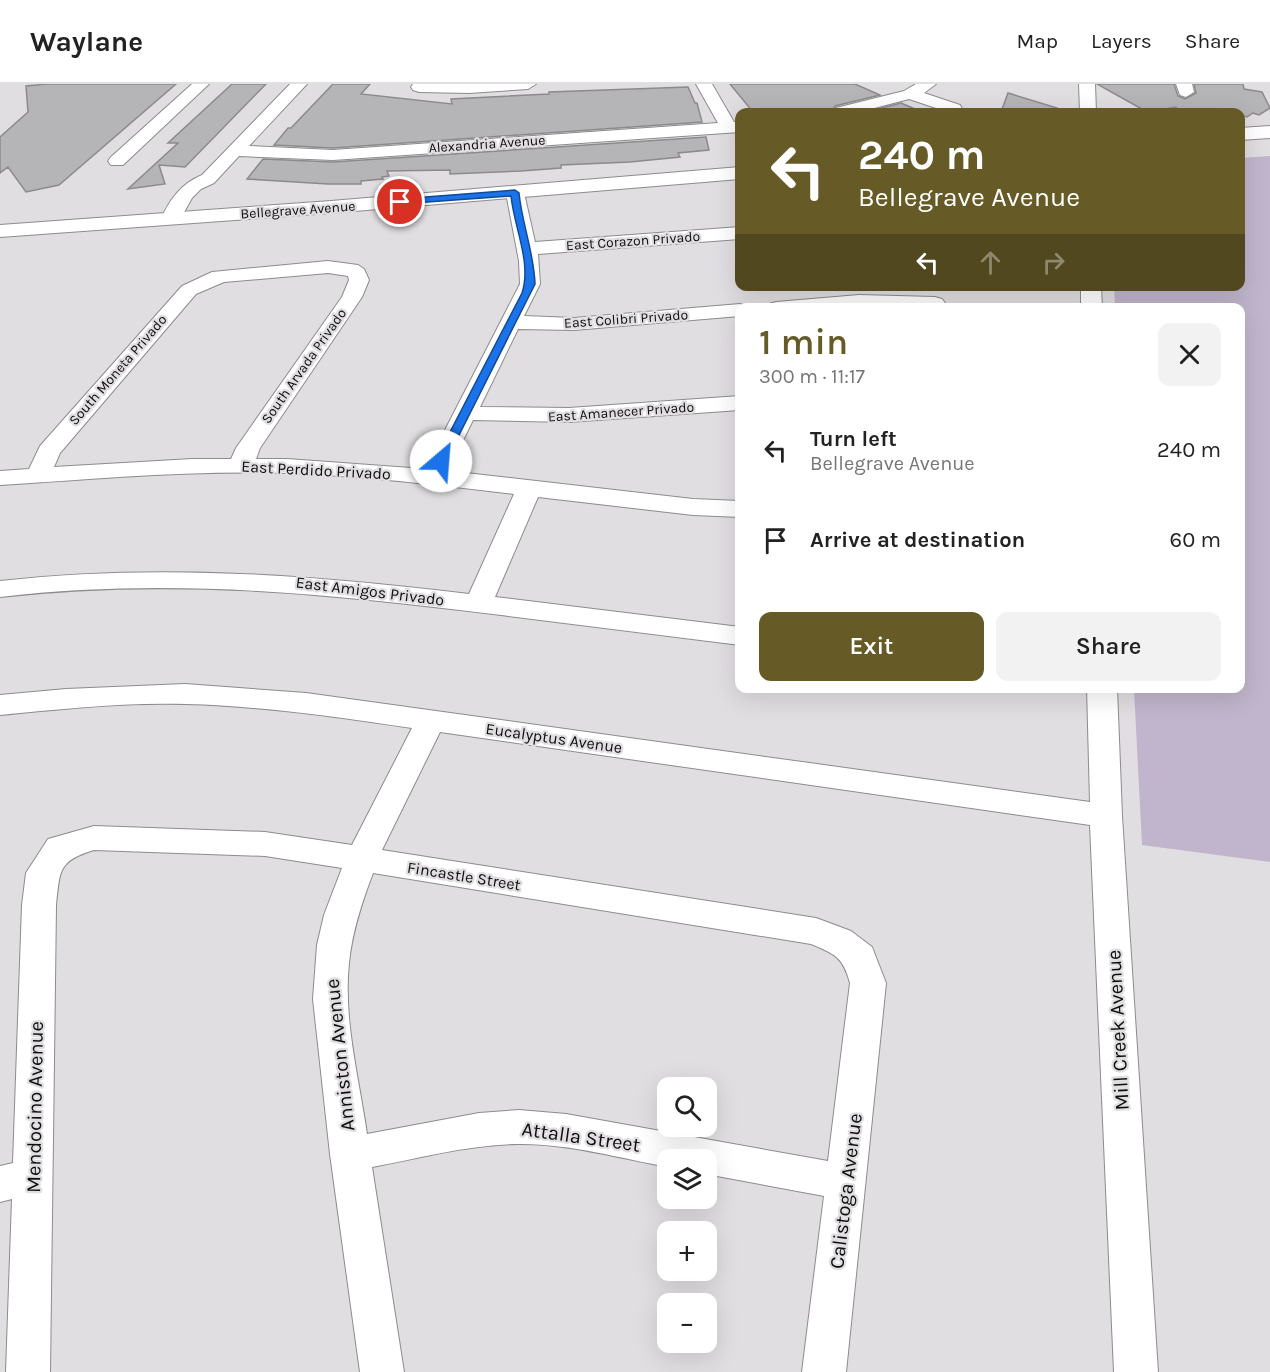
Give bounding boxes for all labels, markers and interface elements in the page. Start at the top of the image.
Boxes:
text: Waylane [30,25,143,58]
text: Map [1016,29,1058,53]
text: Layers [1091,29,1152,53]
text: Share [1185,29,1240,53]
text: 240 m [858,130,985,180]
street label: Alexandria Avenue [428,131,546,157]
icon: left [759,132,837,210]
pin [374,176,425,227]
text: Bellegrave Avenue [858,181,1080,213]
icon: arrive [383,185,416,218]
street label: Bellegrave Avenue [240,198,356,222]
street label: East Corazon Privado [565,228,701,254]
icon: left [911,246,944,279]
icon: ahead [974,246,1007,279]
icon: right [1037,246,1070,279]
street label: South Arvada Privado [258,305,350,427]
street label: East Colibri Privado [563,306,689,332]
street label: South Moneta Privado [65,311,171,429]
text: 1 min [759,321,848,363]
button: close [1158,323,1221,386]
text: 300 m · 11:17 [759,365,865,388]
street label: East Amanecer Privado [547,398,695,426]
text: Turn left [810,426,897,452]
position arrow [409,429,473,493]
icon: left [759,434,792,467]
text: 240 m [1157,437,1221,463]
text: Bellegrave Avenue [810,452,975,475]
street label: East Perdido Privado [241,457,391,483]
icon: arrive [759,524,792,557]
text: Arrive at destination [810,527,1025,553]
text: 60 m [1170,527,1221,553]
street label: East Amigos Privado [295,572,445,610]
button: Exit [759,612,984,681]
button: Share [996,612,1221,681]
street label: Eucalyptus Avenue [485,719,623,757]
street label: Fincastle Street [406,858,522,894]
street label: Mill Creek Avenue [1102,949,1134,1111]
street label: Anniston Avenue [321,978,359,1132]
street label: Mendocino Avenue [22,1021,48,1193]
map controls [657,1077,717,1353]
button: search [657,1077,717,1137]
street label: Calistoga Avenue [825,1112,867,1270]
street label: Attalla Street [520,1117,642,1157]
button: layers [657,1149,717,1209]
button: + [657,1221,717,1281]
button: − [657,1293,717,1353]

